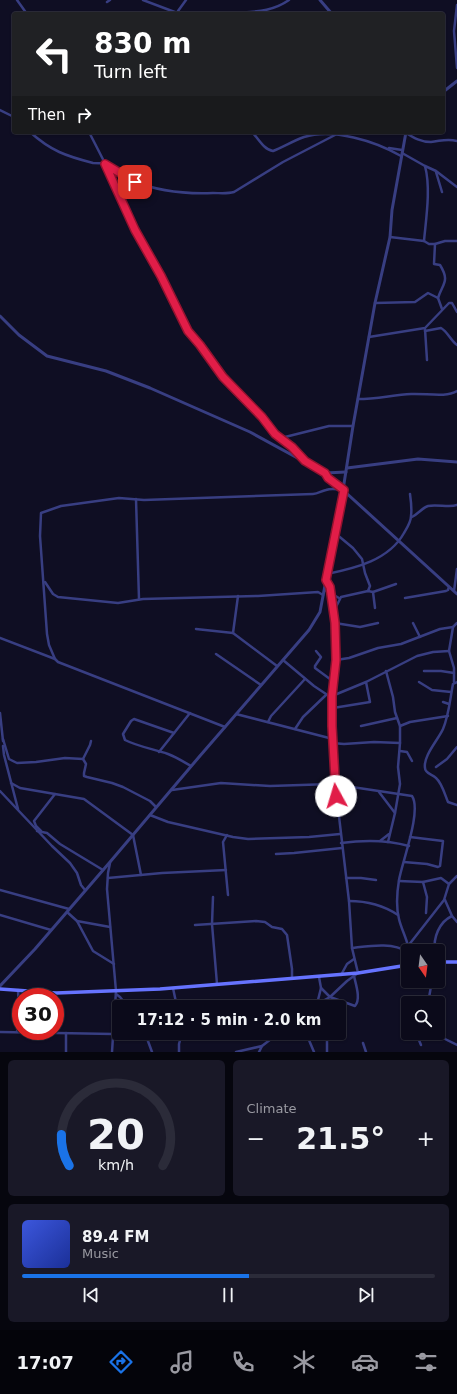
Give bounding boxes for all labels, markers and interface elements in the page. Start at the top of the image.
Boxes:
text: 830 m [94,27,191,60]
icon: left [28,28,80,80]
text: Turn left [94,61,167,82]
icon: right [73,104,95,126]
text: Then [28,106,65,124]
pin [118,165,152,199]
icon: arrive [124,171,146,193]
position arrow [315,775,357,817]
north arrow [401,944,445,988]
map controls [401,944,445,1040]
speed limit sign: 30 [12,988,64,1040]
button: search [401,996,445,1040]
text: 17:12 · 5 min · 2.0 km [137,1011,321,1029]
text: Climate [247,1101,297,1116]
text: 20 [87,1110,145,1159]
text: 21.5° [296,1121,385,1156]
text: − [247,1126,265,1151]
text: + [417,1126,435,1151]
text: km/h [98,1157,134,1173]
text: 89.4 FM [82,1228,149,1246]
text: Music [82,1246,119,1261]
icon: previous [80,1284,102,1306]
icon: pause [217,1284,239,1306]
icon: next [355,1284,377,1306]
icon: directions [107,1348,135,1376]
icon: music [168,1348,196,1376]
icon: phone [229,1348,257,1376]
icon: climate [290,1348,318,1376]
icon: car [351,1348,379,1376]
icon: filters [412,1348,440,1376]
text: 17:07 [17,1352,74,1373]

